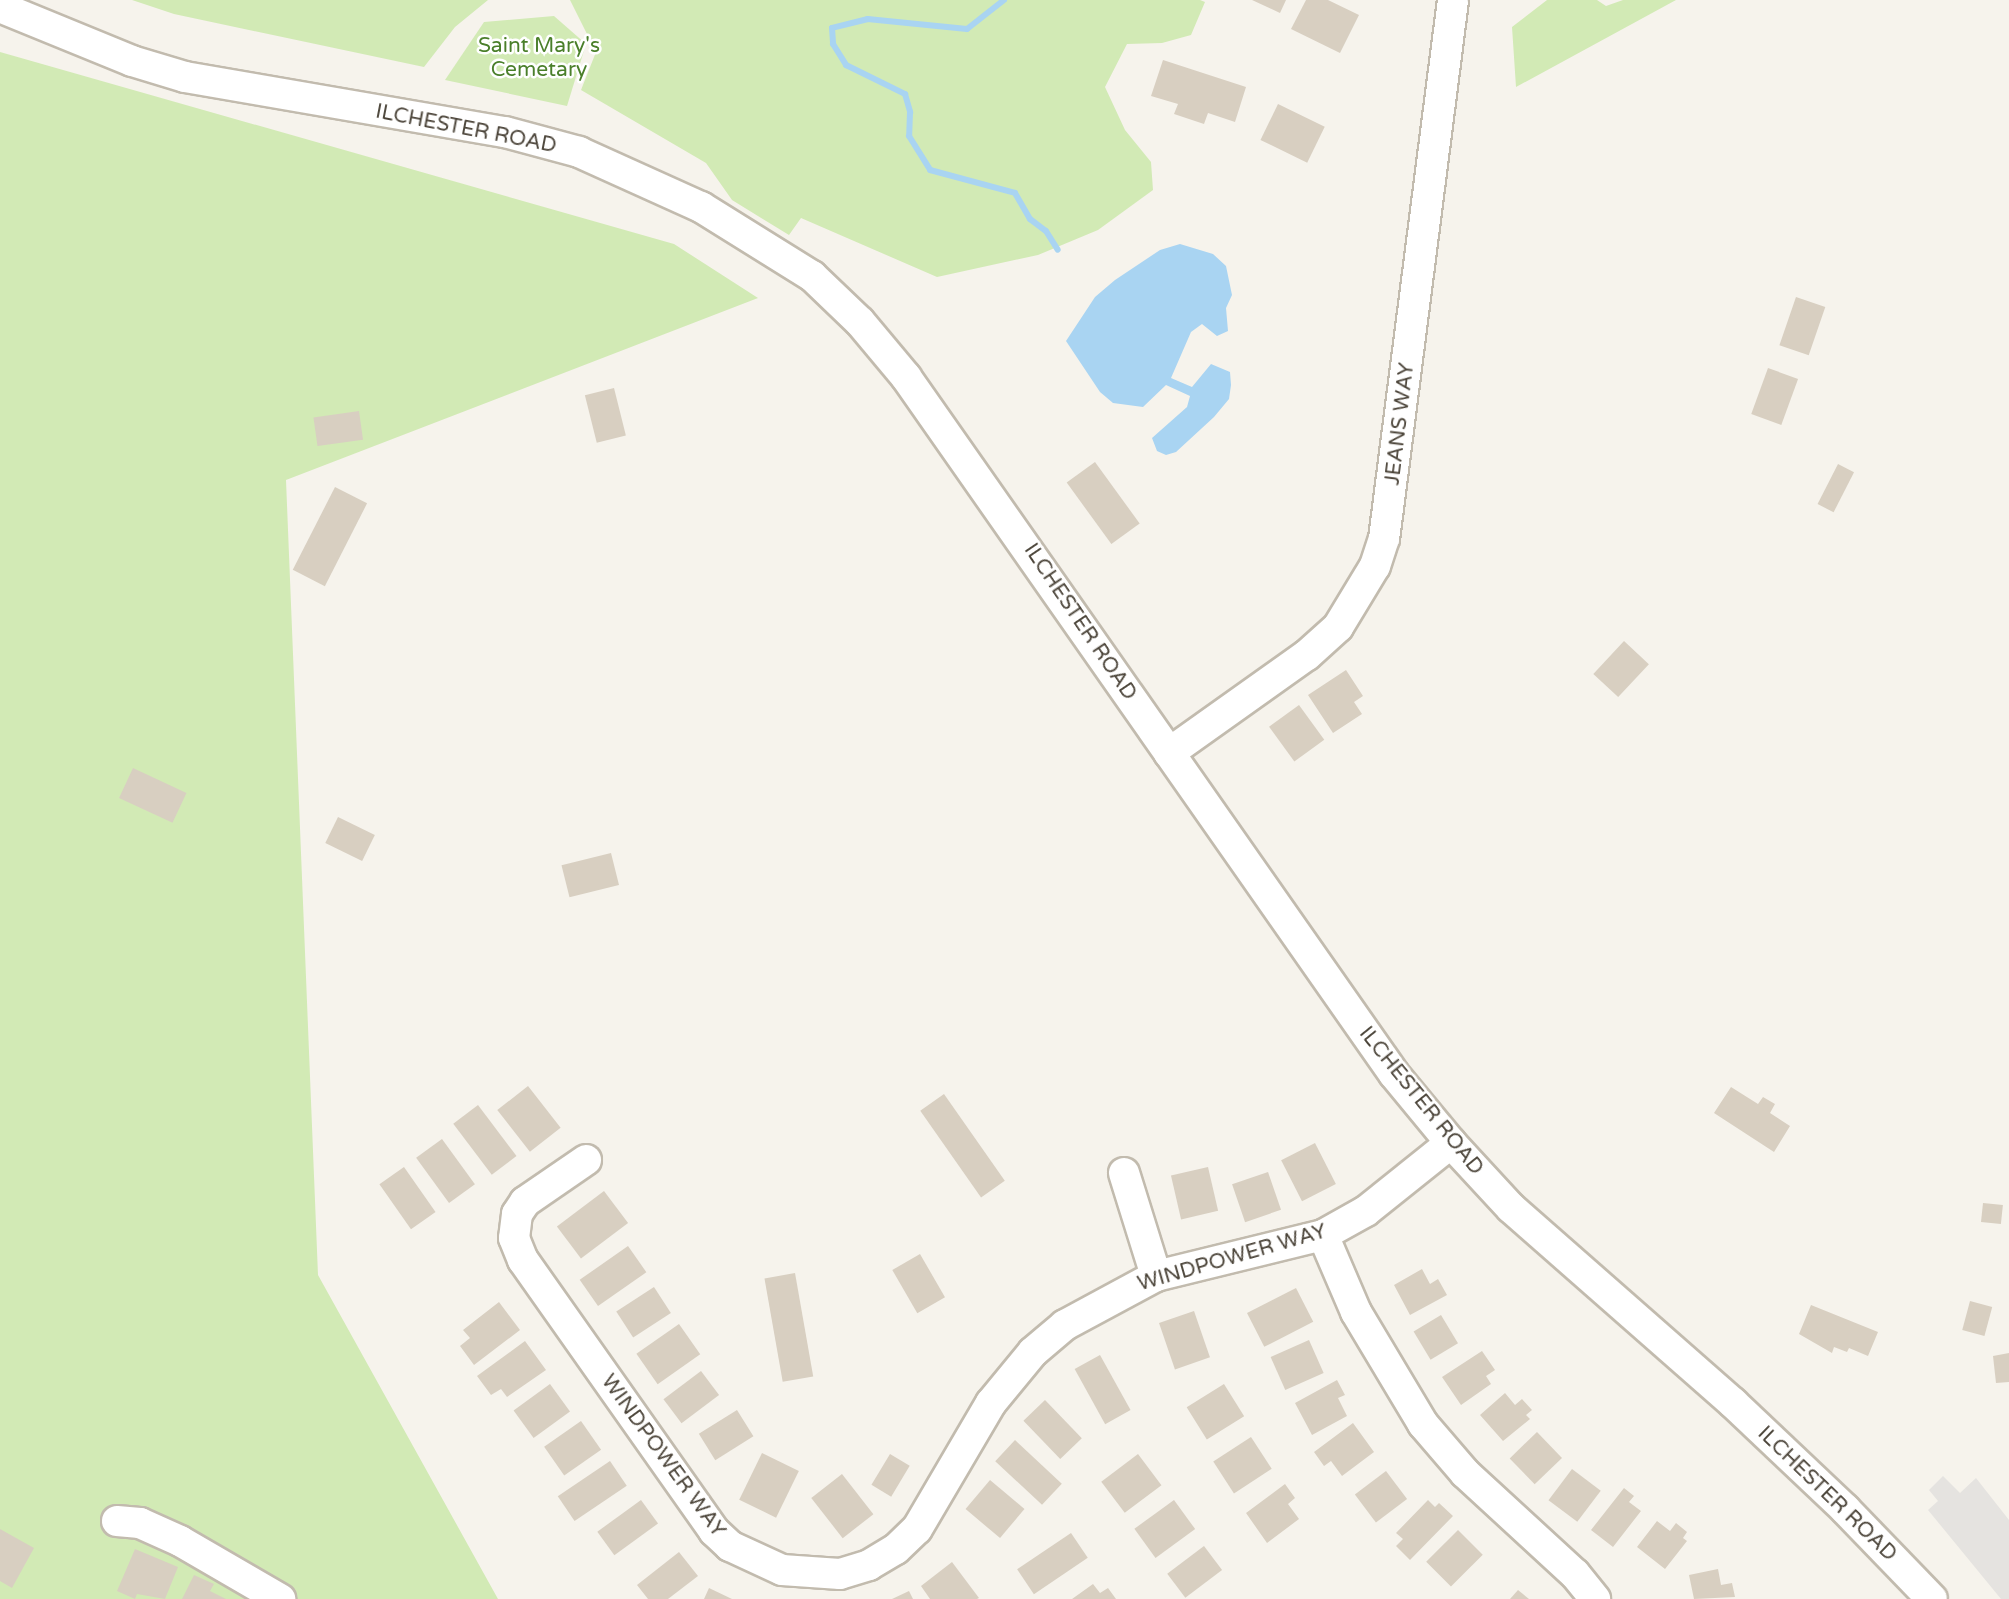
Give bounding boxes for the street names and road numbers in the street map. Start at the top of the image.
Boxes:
street label: ILCHESTER ROAD [373,99,559,159]
street label: JEANS WAY [1380,361,1420,487]
street label: ILCHESTER ROAD [1018,539,1142,705]
street label: ILCHESTER ROAD [1353,1022,1489,1180]
street label: WINDPOWER WAY [1135,1219,1329,1297]
street label: WINDPOWER WAY [595,1370,731,1542]
street label: ILCHESTER ROAD [1752,1421,1902,1567]

